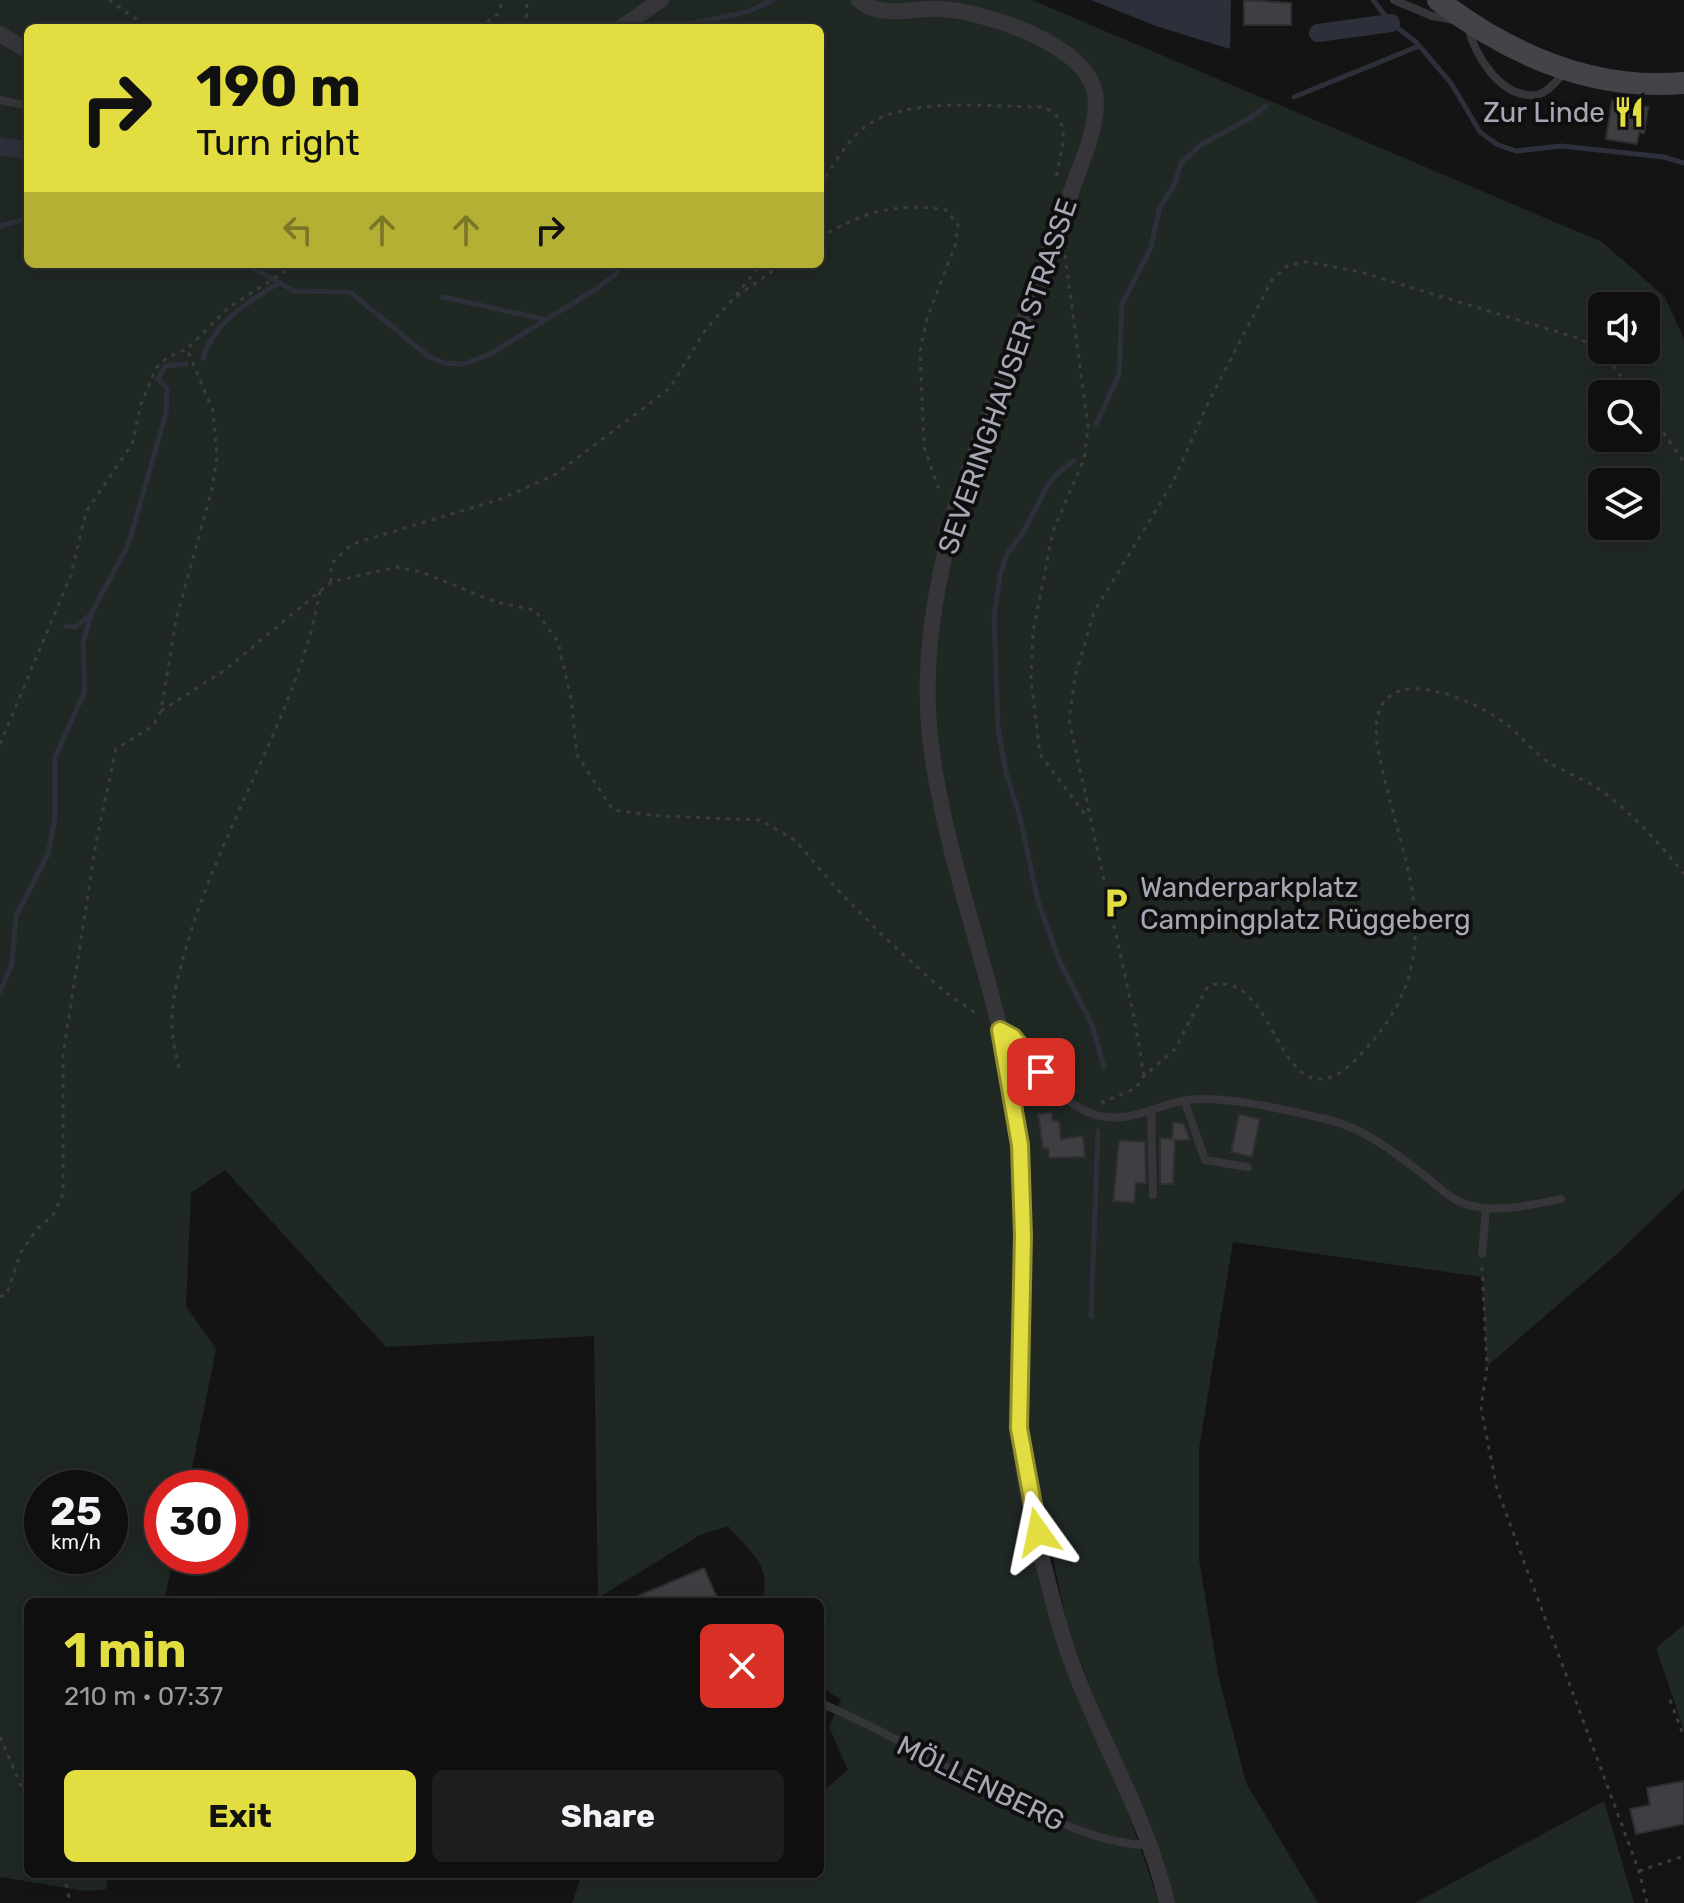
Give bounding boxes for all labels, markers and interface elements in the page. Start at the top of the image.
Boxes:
text: 190 m [196,54,361,120]
icon: right [64,56,168,160]
restaurant icon: Zur Linde [1612,95,1646,129]
place label: Zur Linde [1483,96,1605,129]
text: Turn right [196,121,360,164]
street label: SEVERINGHAUSER STRASSE [931,194,1084,558]
icon: left [276,208,320,252]
icon: ahead [360,208,404,252]
icon: ahead [444,208,488,252]
icon: right [528,208,572,252]
map controls [1588,292,1660,540]
button: sound [1588,292,1660,364]
button: search [1588,380,1660,452]
button: layers [1588,468,1660,540]
place label: Wanderparkplatz Campingplatz Rüggeberg [1140,871,1471,936]
parking icon: Wanderparkplatz Campingplatz Rüggeberg [1099,886,1133,920]
pin [1007,1038,1075,1106]
icon: arrive [1019,1050,1063,1094]
speed limit sign: 30 [144,1470,248,1574]
text: 25 [50,1488,102,1535]
position arrow [996,1490,1080,1574]
text: km/h [51,1530,101,1554]
text: 1 min [64,1622,187,1679]
button: close [700,1624,784,1708]
text: 210 m · 07:37 [64,1681,223,1712]
street label: MÖLLENBERG [892,1729,1070,1838]
button: Exit [64,1770,416,1862]
button: Share [432,1770,784,1862]

